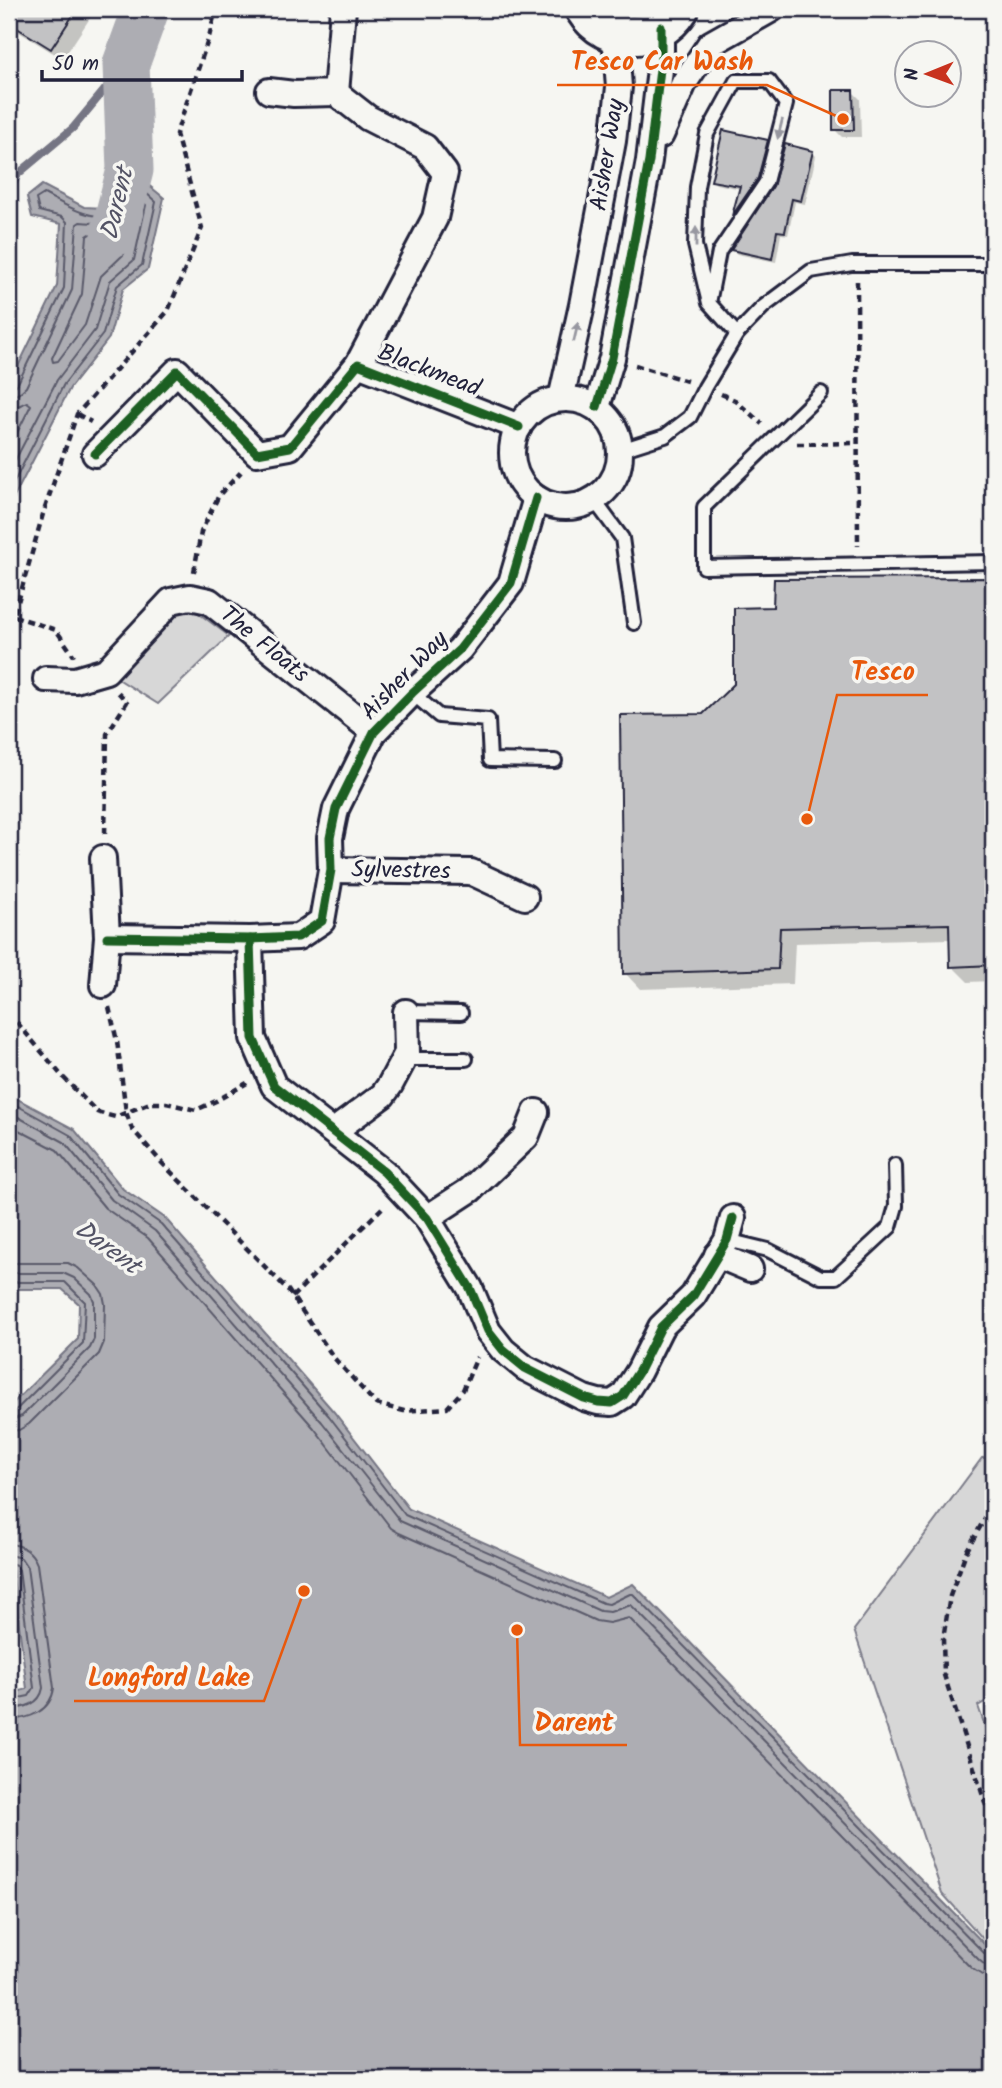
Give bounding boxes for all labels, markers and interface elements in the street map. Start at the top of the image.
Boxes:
scale bar [42,38,242,82]
callout: Tesco Car Wash [557,38,767,85]
north arrow [894,38,964,108]
text: Tesco Car Wash [571,42,753,84]
text: 50 m [52,48,99,81]
text: N [898,68,928,81]
street label: Aisher Way [580,95,636,214]
one-way arrow [774,118,785,140]
water label: Darent [89,160,148,244]
one-way arrow [690,225,702,247]
one-way arrow [571,321,582,343]
street label: Blackmead [372,334,487,409]
street label: The Floats [210,596,318,694]
street label: Aisher Way [352,621,459,730]
callout: Tesco [837,648,928,695]
text: Tesco [851,652,915,694]
street label: Sylvestres [351,851,451,891]
water label: Darent [65,1209,152,1289]
callout: Longford Lake [74,1654,264,1701]
text: Longford Lake [88,1658,251,1700]
callout: Darent [520,1698,627,1745]
text: Darent [535,1703,614,1745]

